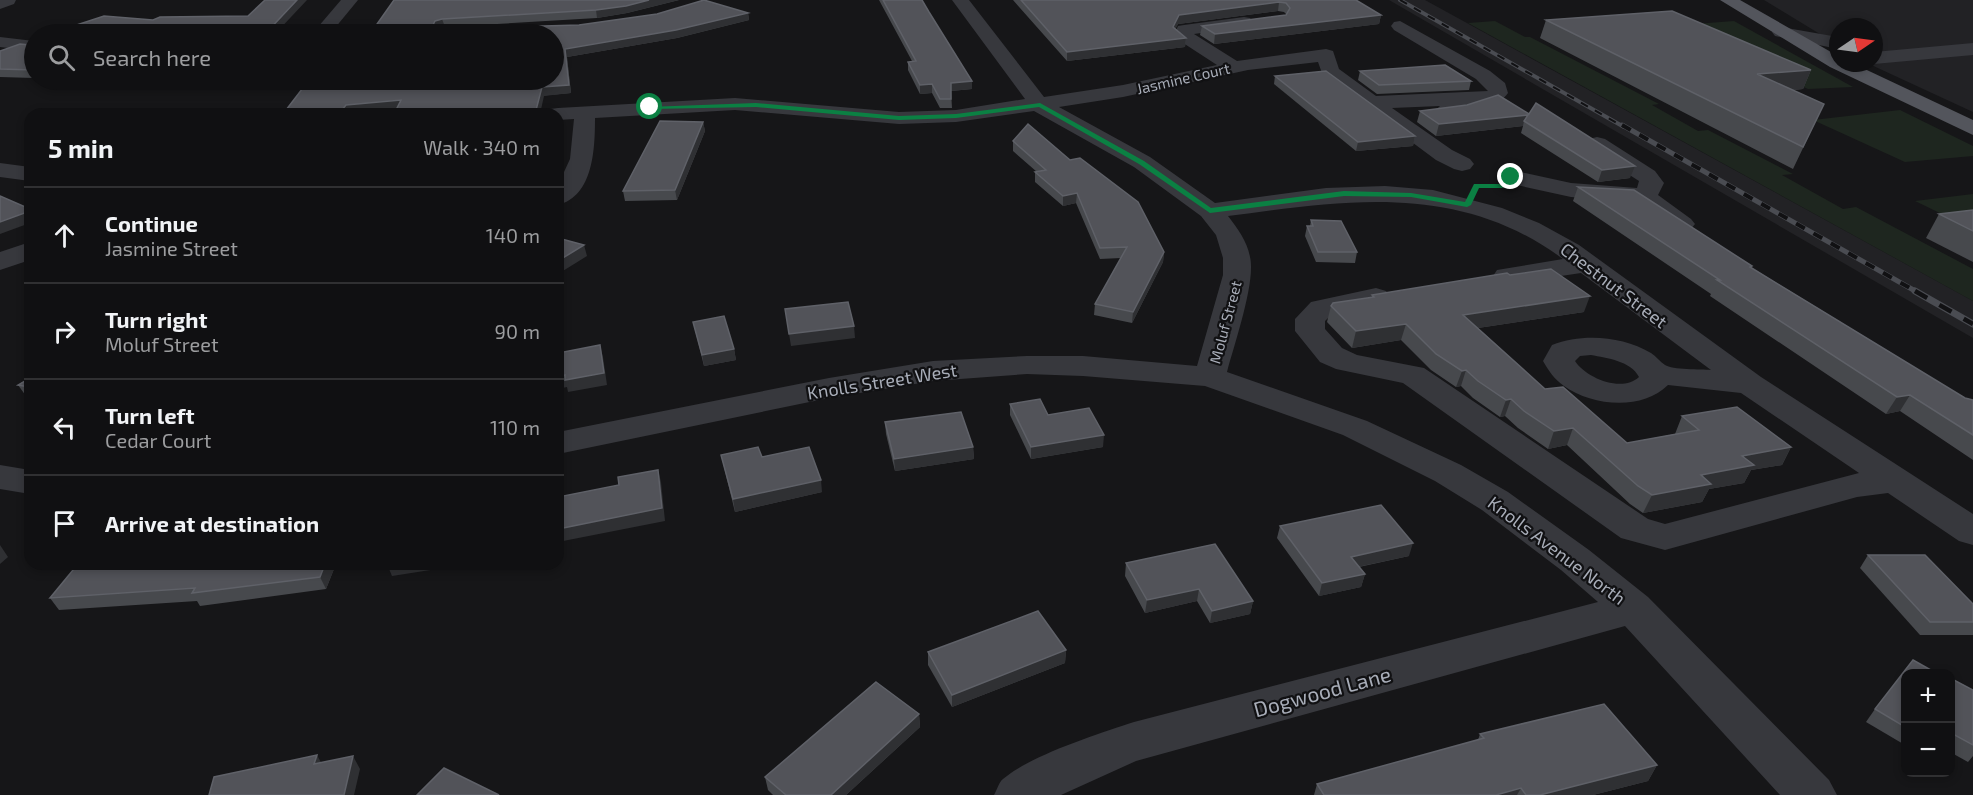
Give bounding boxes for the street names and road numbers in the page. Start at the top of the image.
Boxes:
street label: Jasmine Court [1135,58,1232,97]
street label: Chestnut Street [1556,238,1672,332]
street label: Moluf Street [1205,278,1245,365]
street label: Knolls Street West [806,358,959,404]
street label: Knolls Avenue North [1484,491,1630,609]
street label: Dogwood Lane [1251,661,1393,721]

